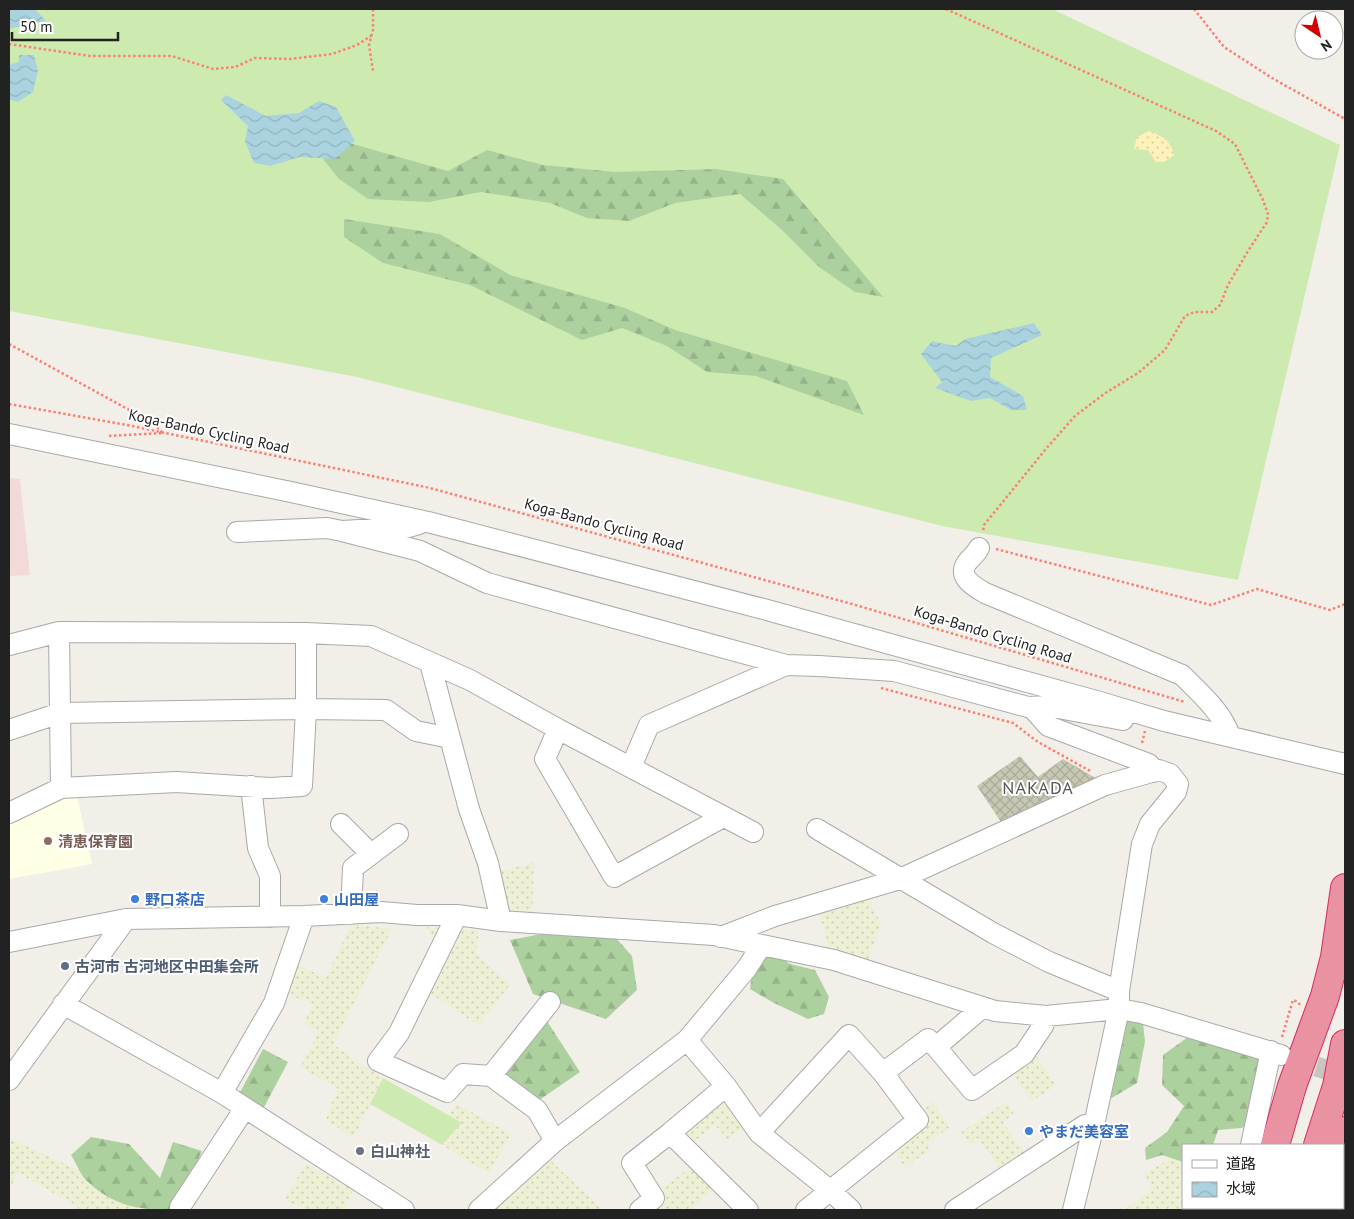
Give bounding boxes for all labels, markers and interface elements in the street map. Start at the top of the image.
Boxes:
scale bar [12,10,119,42]
north arrow [1294,10,1344,60]
text: 50 m [20,17,53,36]
text: N [1318,36,1335,56]
street label: Koga-Bando Cycling Road [127,405,291,457]
street label: Koga-Bando Cycling Road [522,494,686,554]
street label: Koga-Bando Cycling Road [912,601,1074,667]
district label: NAKADA [1002,776,1074,799]
place label: 清恵保育園 [58,832,133,851]
marker: 清恵保育園 [42,835,54,847]
place label: 野口茶店 [145,890,205,909]
place label: 山田屋 [334,890,379,909]
marker: 野口茶店 [129,893,141,905]
marker: 山田屋 [318,893,330,905]
place label: 古河市 古河地区中田集会所 [75,957,259,976]
marker: 古河市 古河地区中田集会所 [59,960,71,972]
place label: やまだ美容室 [1039,1122,1129,1141]
marker: やまだ美容室 [1023,1125,1035,1137]
place label: 白山神社 [370,1142,430,1161]
legend [1182,1144,1344,1209]
marker: 白山神社 [354,1145,366,1157]
text: 道路 [1226,1154,1256,1173]
text: 水域 [1226,1179,1256,1198]

